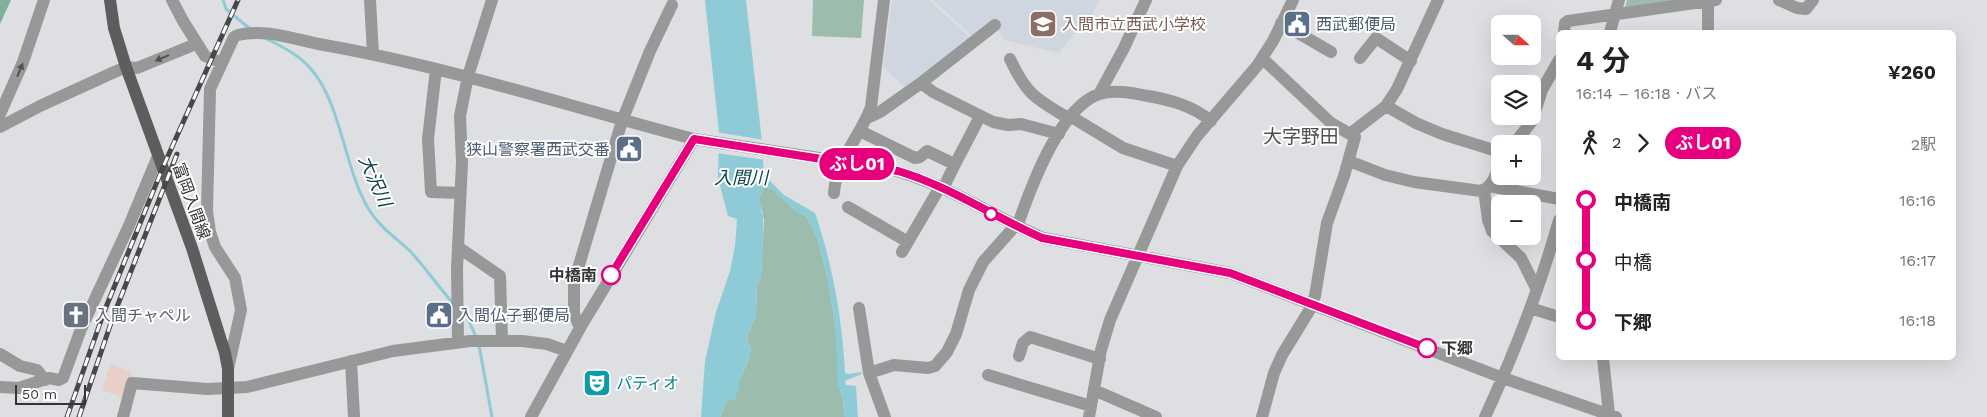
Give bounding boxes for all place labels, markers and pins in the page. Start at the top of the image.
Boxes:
school or university icon: 入間市立西武小学校 [1028,9,1058,39]
public building icon: 西武郵便局 [1282,9,1312,39]
place label: 入間市立西武小学校 [1062,15,1206,34]
place label: 西武郵便局 [1316,15,1396,34]
public building icon: 狭山警察署西武交番 [614,134,644,164]
place label: 狭山警察署西武交番 [466,140,610,159]
unlabelled marker [984,207,998,221]
marker: 中橋南 [601,265,621,285]
place label: 中橋南 [549,266,597,285]
church icon: 入間チャペル [61,300,91,330]
public building icon: 入間仏子郵便局 [424,300,454,330]
place label: 入間チャペル [95,306,191,325]
place label: 入間仏子郵便局 [458,306,570,325]
marker: 下郷 [1417,338,1437,358]
place label: 下郷 [1441,339,1473,358]
theatre icon: パティオ [582,368,612,398]
place label: パティオ [616,374,679,393]

